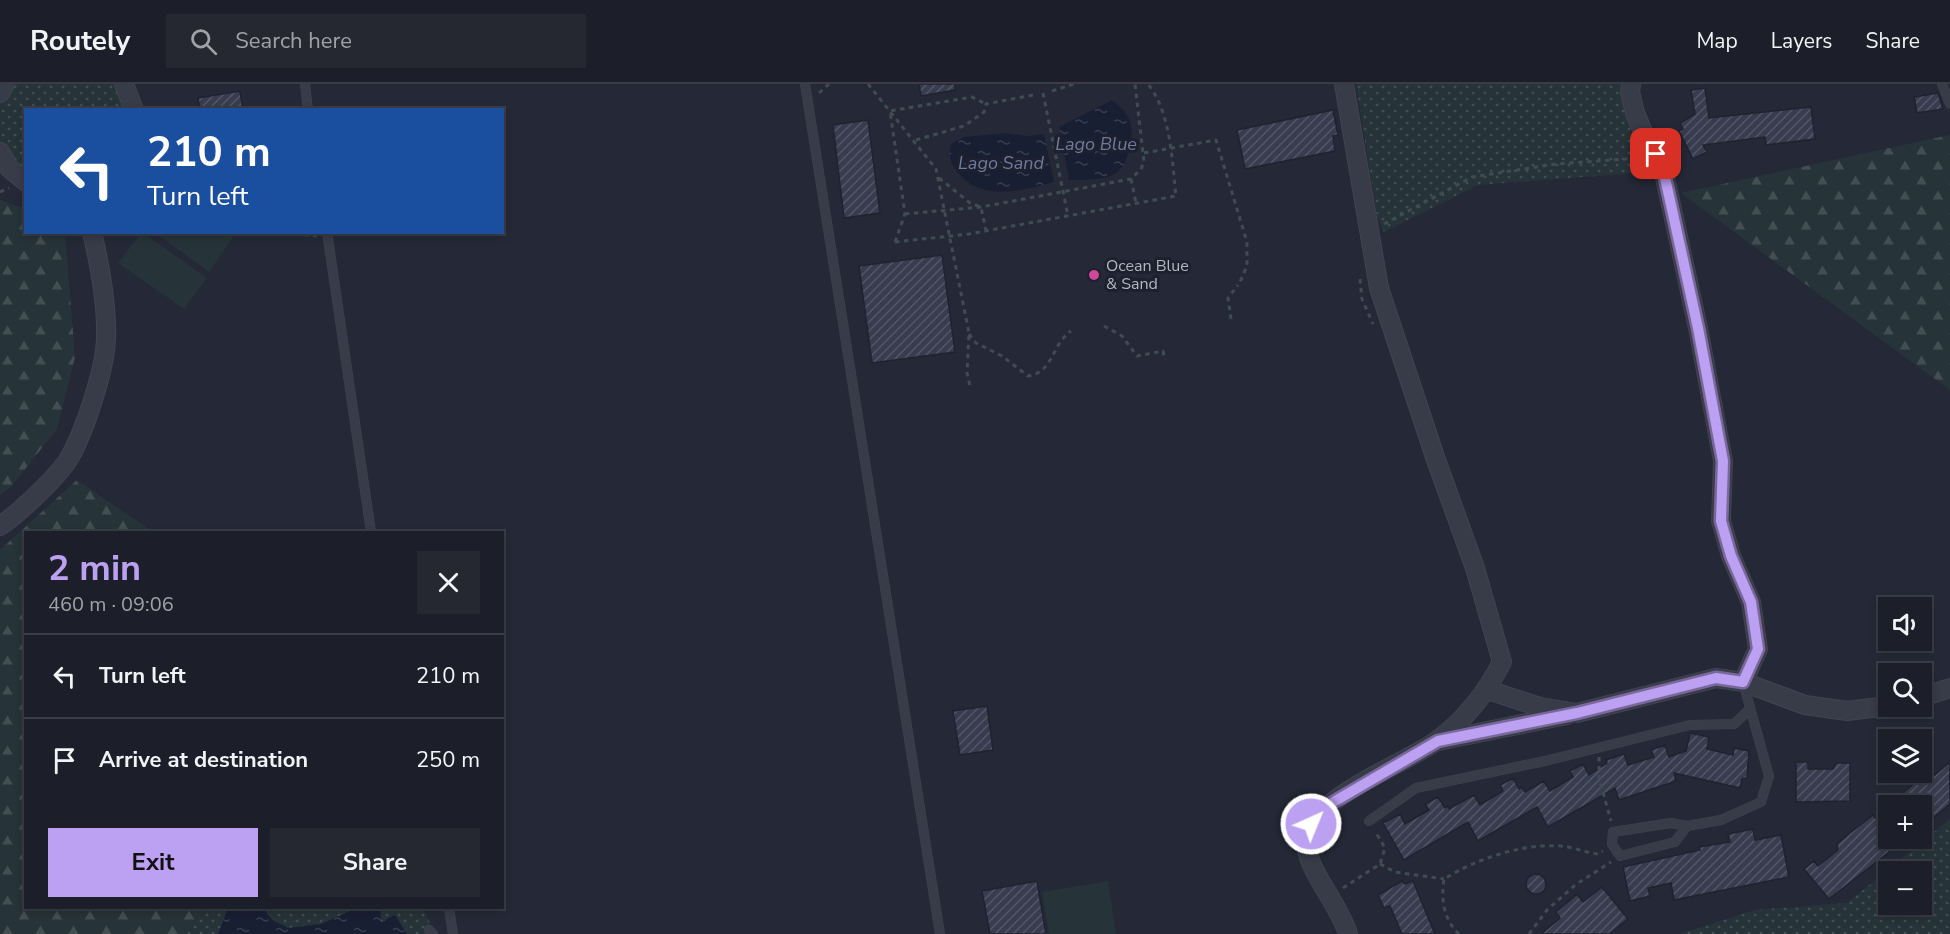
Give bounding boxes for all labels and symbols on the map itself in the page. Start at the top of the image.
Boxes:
pin [1630,128,1681,179]
water label: Lago Blue [1055,132,1137,156]
water label: Lago Sand [958,151,1044,175]
place label: Ocean Blue & Sand [1106,255,1189,295]
marker: Ocean Blue & Sand [1087,268,1101,282]
position arrow [1279,792,1343,856]

